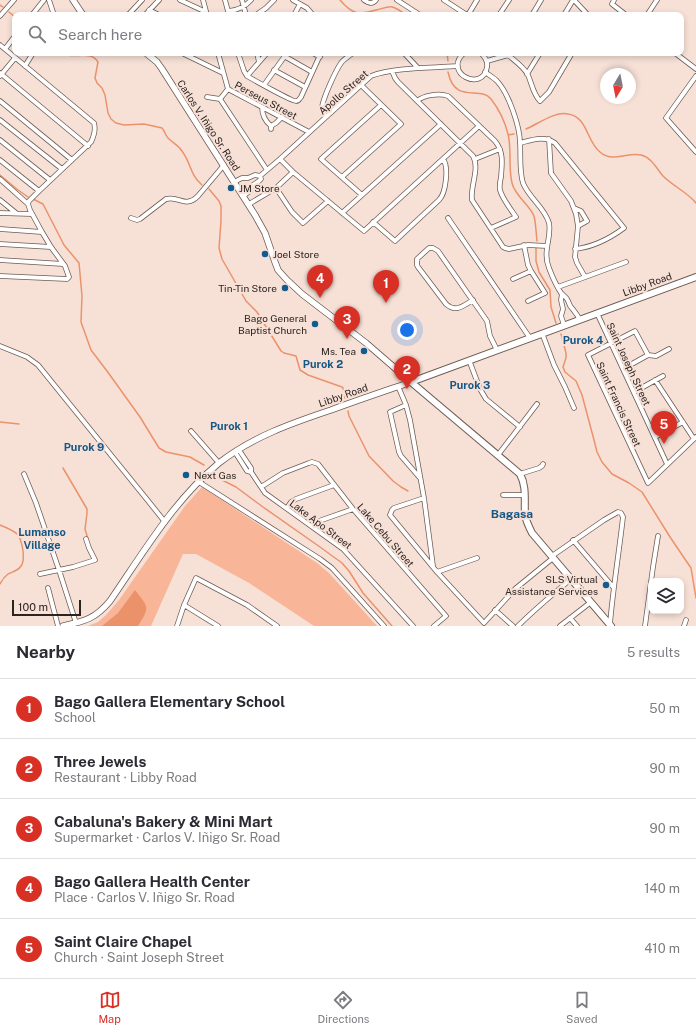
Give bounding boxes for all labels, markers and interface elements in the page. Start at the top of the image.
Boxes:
search box [12,12,684,56]
icon: search [26,23,48,45]
text: Search here [58,26,142,43]
street label: Apollo Street [316,67,370,117]
north arrow [600,68,636,104]
street label: Carlos V. Iñigo Sr. Road [175,77,243,173]
street label: Perseus Street [233,79,299,122]
place label: JM Store [239,182,280,194]
marker: JM Store [226,183,236,193]
place label: Joel Store [273,248,319,260]
marker: Joel Store [260,249,270,259]
pin: 4 [307,265,333,298]
pin: 1 [373,270,399,303]
street label: Libby Road [621,270,673,298]
place label: Tin-Tin Store [218,282,277,294]
marker: Tin-Tin Store [280,283,290,293]
pin: 3 [334,306,360,339]
place label: Bago General Baptist Church [238,312,307,336]
marker: Bago General Baptist Church [310,319,320,329]
your location [397,320,417,340]
street label: Saint Joseph Street [604,321,654,408]
district label: Purok 4 [563,334,603,346]
place label: Ms. Tea [321,345,356,357]
marker: Ms. Tea [359,346,369,356]
pin: 2 [394,356,420,389]
district label: Purok 2 [303,358,343,370]
street label: Saint Francis Street [594,360,644,448]
district label: Purok 3 [450,379,490,391]
street label: Libby Road [317,381,369,409]
pin: 5 [651,411,677,444]
district label: Purok 1 [210,420,248,432]
district label: Purok 9 [64,441,104,453]
place label: Next Gas [194,469,236,481]
marker: Next Gas [181,470,191,480]
street label: Lake Apo Street [288,497,355,551]
street label: Lake Cebu Street [355,501,417,569]
district label: Bagasa [491,507,533,521]
district label: Lumanso Village [18,526,66,551]
place label: SLS Virtual Assistance Services [505,573,598,597]
map controls [648,578,684,614]
button: layers [648,578,684,614]
marker: SLS Virtual Assistance Services [601,580,611,590]
scale bar [12,598,81,617]
text: 100 m [18,601,48,613]
text: Nearby [16,642,75,662]
text: 5 results [627,645,680,660]
text: Bago Gallera Elementary School [54,693,285,710]
text: 1 [26,701,32,716]
text: 50 m [649,701,680,716]
text: School [54,710,96,725]
text: Three Jewels [54,753,146,770]
text: 2 [25,761,33,776]
text: 90 m [650,761,680,776]
text: Restaurant · Libby Road [54,770,197,785]
text: Cabaluna's Bakery & Mini Mart [54,813,273,830]
text: 3 [25,821,33,836]
text: 90 m [650,821,680,836]
text: Supermarket · Carlos V. Iñigo Sr. Road [54,830,280,845]
text: Bago Gallera Health Center [54,873,250,890]
text: 4 [25,881,33,896]
text: 140 m [644,881,680,896]
text: Place · Carlos V. Iñigo Sr. Road [54,890,235,905]
text: Saint Claire Chapel [54,933,192,950]
text: 5 [25,941,33,956]
text: 410 m [644,941,680,956]
text: Church · Saint Joseph Street [54,950,224,965]
tab: Map [98,989,121,1025]
tab: Directions [318,989,369,1025]
tab: Saved [566,989,598,1025]

